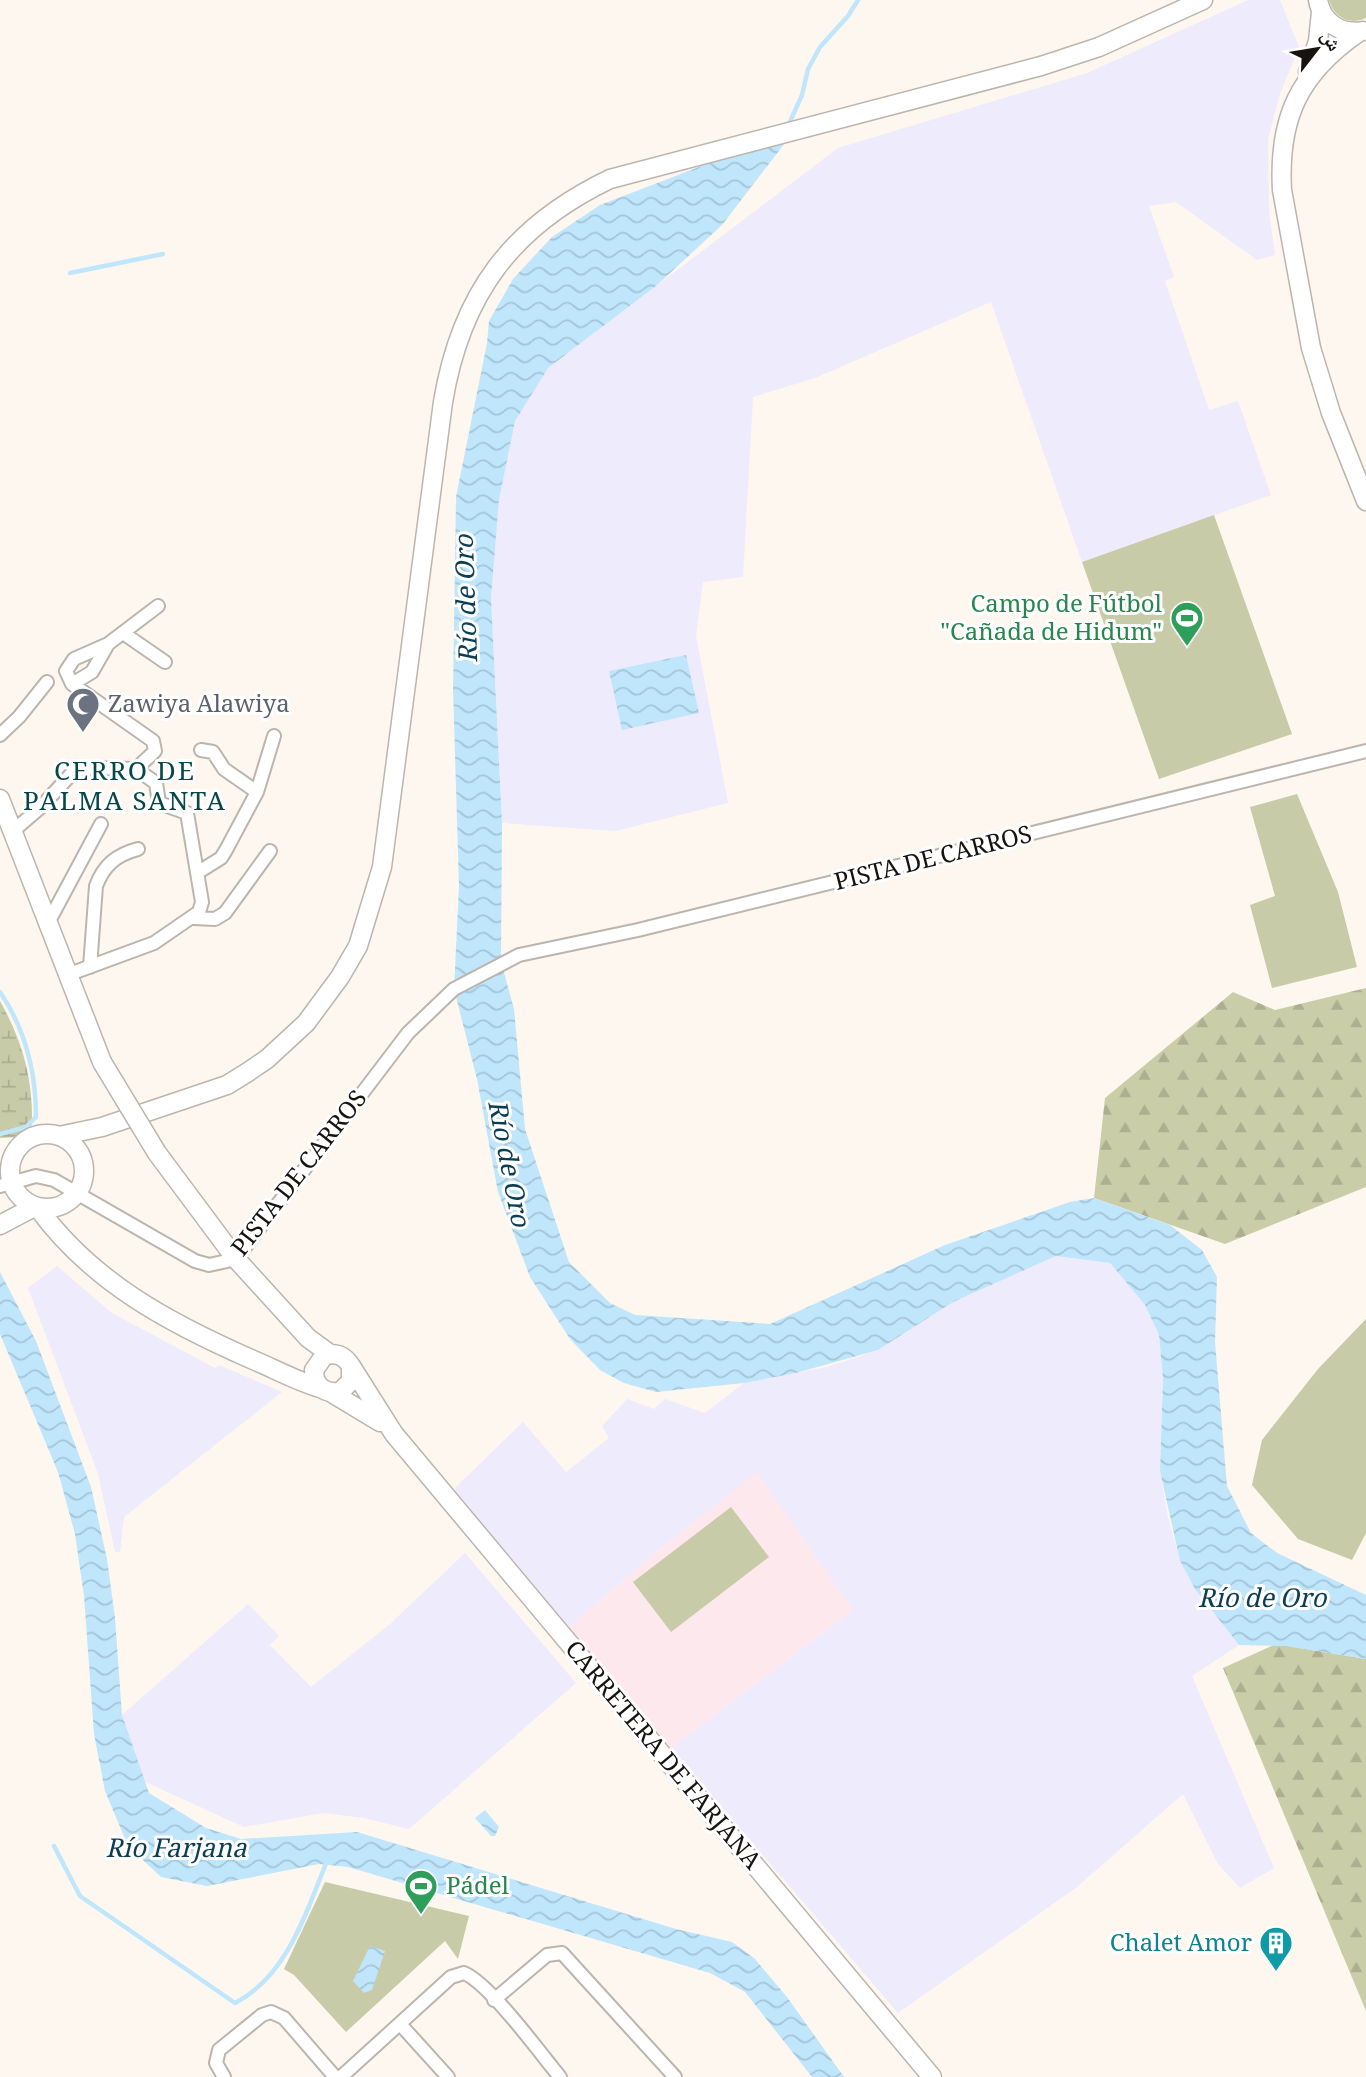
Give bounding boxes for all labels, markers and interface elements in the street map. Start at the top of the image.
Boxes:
north arrow [1282,14,1352,84]
text: ش [1310,25,1348,59]
water label: Río de Oro [445,532,493,664]
place label: Campo de Fútbol "Cañada de Hidum" [940,586,1163,655]
sports icon: Campo de Fútbol "Cañada de Hidum" [1168,599,1206,648]
mosque icon: Zawiya Alawiya [64,685,102,734]
place label: Zawiya Alawiya [108,686,290,727]
district label: CERRO DE PALMA SANTA [23,752,227,826]
street label: PISTA DE CARROS [830,816,1037,905]
street label: PISTA DE CARROS [222,1082,379,1267]
water label: Río de Oro [472,1096,540,1233]
water label: Río de Oro [1198,1579,1328,1623]
street label: CARRETERA DE FARJANA [552,1633,770,1881]
water label: Río Farjana [105,1829,247,1873]
sports icon: Pádel [402,1867,440,1916]
place label: Pádel [446,1868,510,1909]
building icon: Chalet Amor [1257,1924,1295,1973]
place label: Chalet Amor [1110,1925,1252,1966]

